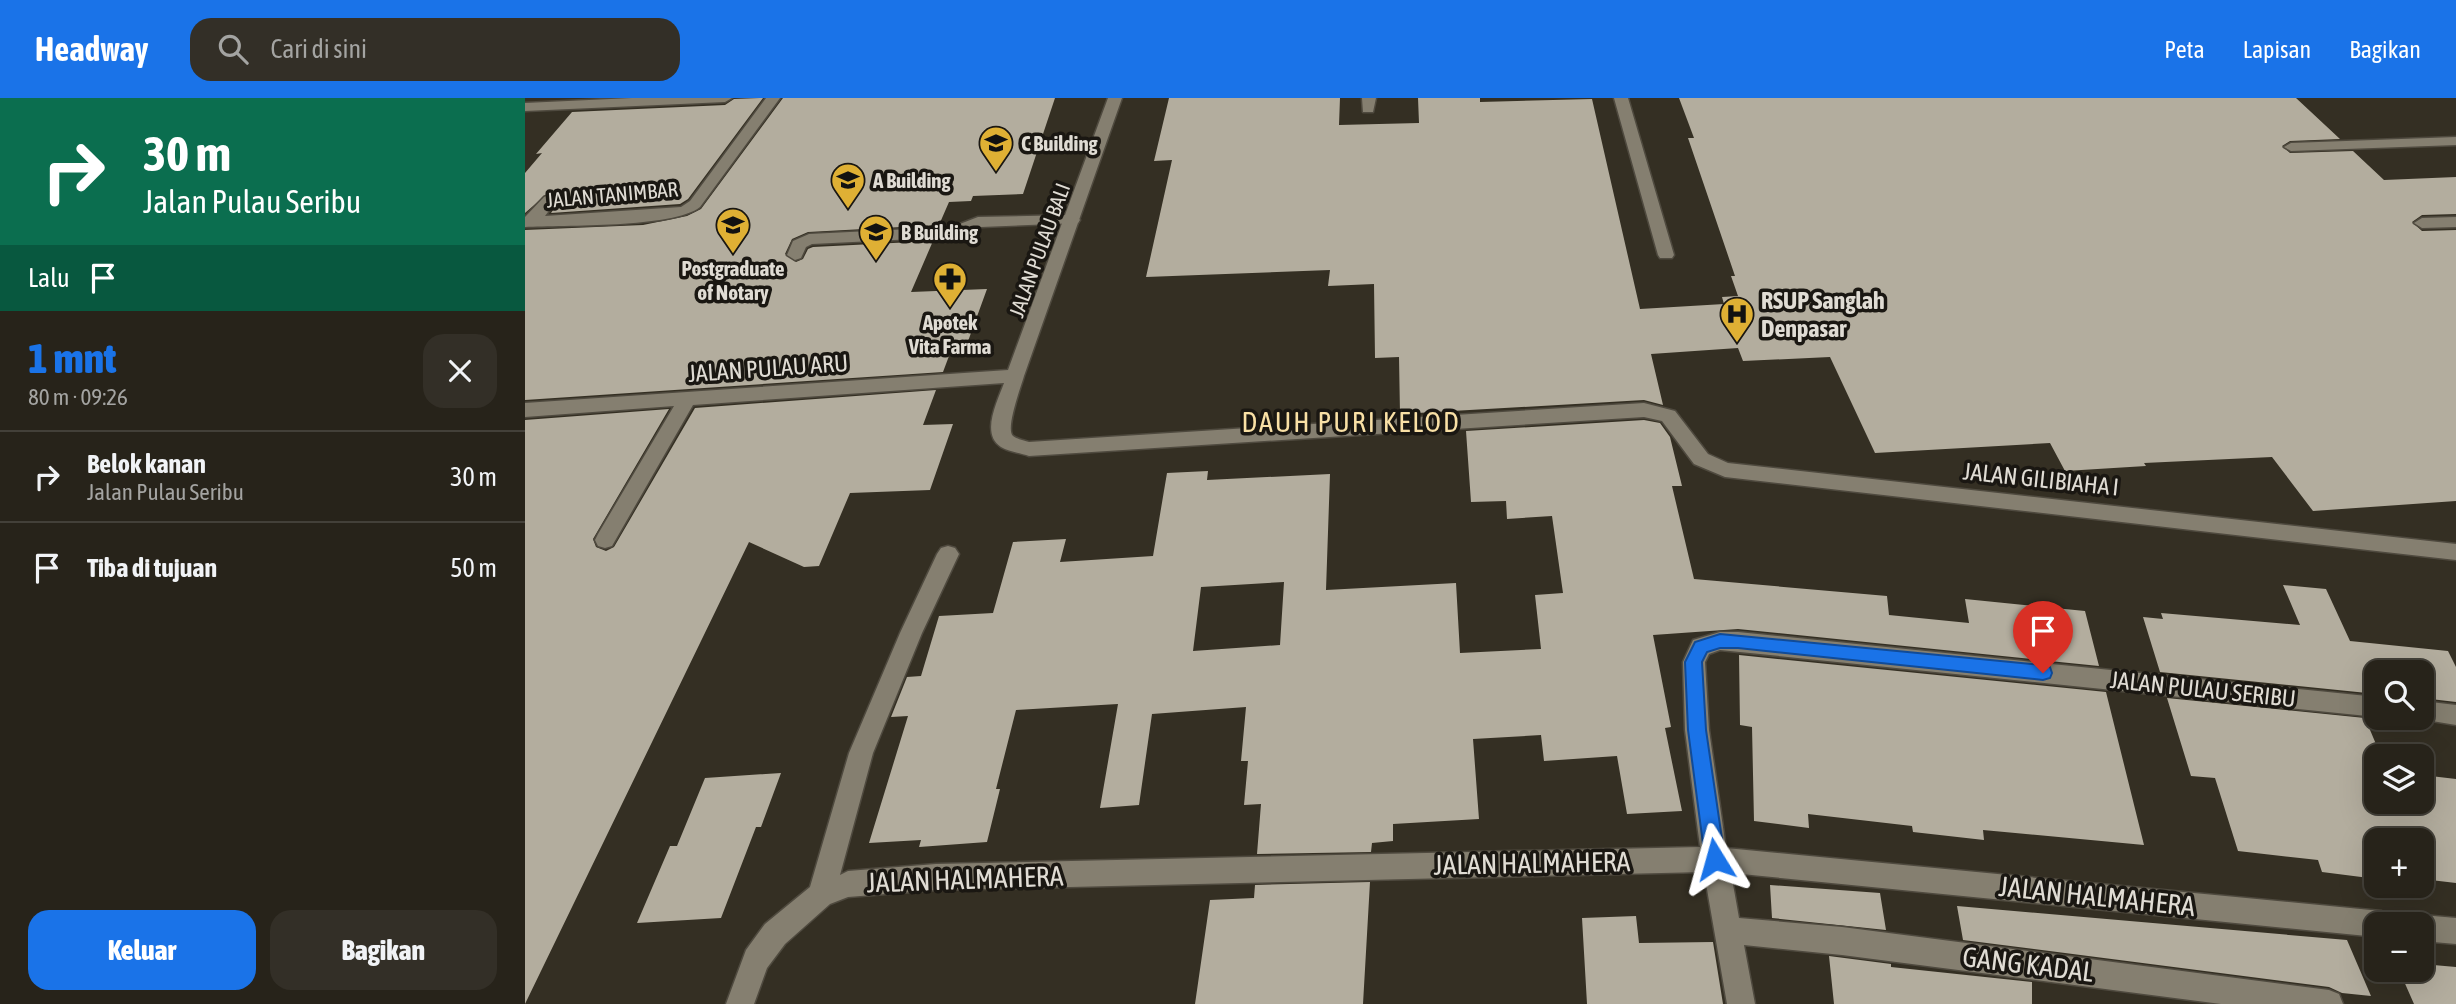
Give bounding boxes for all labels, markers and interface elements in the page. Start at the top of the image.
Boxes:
search box [190,18,680,81]
text: Headway [35,30,148,68]
icon: search [214,30,252,68]
text: Cari di sini [270,34,367,64]
text: Peta [2164,36,2205,63]
text: Lapisan [2243,36,2311,63]
text: Bagikan [2349,36,2421,63]
school or university icon: C Building [977,124,1015,173]
text: 30 m [143,125,231,181]
icon: right [28,126,119,217]
place label: C Building [1021,131,1099,155]
school or university icon: A Building [829,161,867,210]
place label: A Building [872,168,951,192]
street label: JALAN TANIMBAR [545,176,679,212]
street label: JALAN PULAU BALI [1004,180,1074,320]
text: Jalan Pulau Seribu [143,183,361,220]
school or university icon: Postgraduate of Notary [714,206,752,255]
school or university icon: B Building [857,213,895,262]
place label: B Building [901,220,979,244]
place label: Postgraduate of Notary [681,256,785,304]
icon: arrive [84,259,122,297]
pharmacy icon: Apotek Vita Farma [931,260,969,309]
text: Lalu [28,263,70,293]
place label: RSUP Sanglah Denpasar [1761,287,1885,342]
hospital icon: RSUP Sanglah Denpasar [1718,295,1756,344]
place label: Apotek Vita Farma [908,310,992,358]
text: 1 mnt [28,334,116,382]
button: close [423,334,497,408]
street label: JALAN PULAU ARU [687,349,849,387]
text: 80 m · 09:26 [28,384,128,410]
district label: DAUH PURI KELOD [1241,406,1461,438]
text: Belok kanan [87,449,206,479]
street label: JALAN GILIBIAHA I [1962,457,2120,501]
icon: right [28,458,66,496]
text: 30 m [450,462,497,492]
text: Jalan Pulau Seribu [87,479,244,505]
icon: arrive [28,549,66,587]
text: Tiba di tujuan [87,553,217,583]
text: 50 m [450,553,497,583]
pin [2013,601,2073,673]
icon: arrive [2024,612,2062,650]
map controls [2364,660,2434,982]
button: search [2364,660,2434,730]
street label: JALAN PULAU SERIBU [2109,666,2297,712]
button: layers [2364,744,2434,814]
position arrow [1678,822,1752,896]
button: + [2364,828,2434,898]
street label: JALAN HALMAHERA [1433,845,1631,881]
street label: JALAN HALMAHERA [866,860,1064,898]
street label: JALAN HALMAHERA [1997,870,2197,922]
button: Keluar [28,910,256,990]
button: Bagikan [270,910,497,990]
button: − [2364,912,2434,982]
street label: GANG KADAL [1961,940,2095,988]

